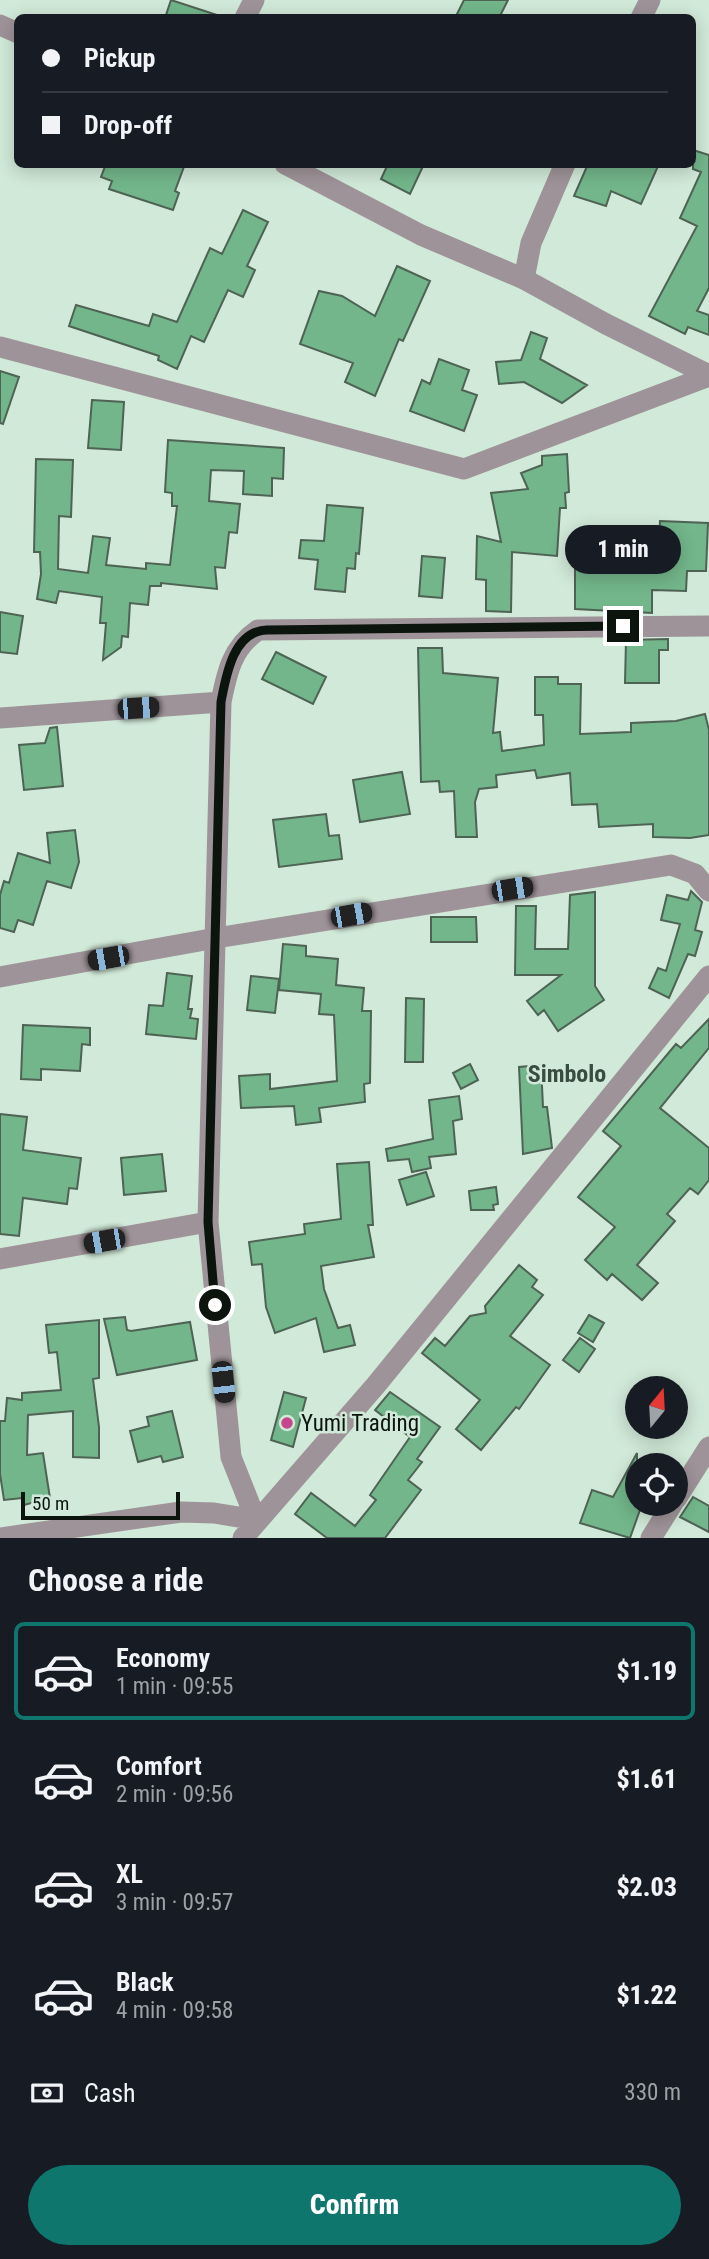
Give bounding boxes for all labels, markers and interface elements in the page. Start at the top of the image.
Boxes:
text: Pickup [84,43,155,73]
text: Drop-off [84,110,172,140]
callout: 1 min [565,524,681,574]
text: 1 min [597,536,649,563]
route end [607,610,639,642]
car [117,696,160,720]
car [490,875,535,903]
car [329,901,374,929]
car [86,944,131,972]
district label: Simbolo [528,1060,606,1088]
car [82,1227,127,1255]
route start [199,1289,231,1321]
car [211,1360,236,1404]
north arrow [625,1376,688,1438]
map controls [625,1376,688,1516]
place label: Yumi Trading [301,1410,419,1437]
marker: Yumi Trading [279,1415,295,1431]
button: locate [625,1453,688,1516]
scale bar [21,1489,180,1521]
text: 50 m [32,1492,69,1515]
text: Choose a ride [28,1561,203,1599]
icon: car [32,1640,95,1703]
text: Economy [116,1643,210,1673]
text: $1.19 [616,1656,677,1686]
text: 1 min · 09:55 [116,1673,233,1700]
icon: car [32,1748,95,1811]
text: Comfort [116,1751,202,1781]
text: $1.61 [616,1764,677,1794]
text: 2 min · 09:56 [116,1781,233,1808]
icon: car [32,1856,95,1919]
text: XL [116,1859,143,1889]
text: $2.03 [616,1872,677,1902]
text: 3 min · 09:57 [116,1889,233,1916]
icon: car [32,1964,95,2027]
text: Black [116,1967,174,1997]
text: $1.22 [616,1980,677,2010]
text: 4 min · 09:58 [116,1997,233,2024]
icon: cash [28,2074,66,2112]
text: Cash [84,2078,136,2108]
text: 330 m [624,2079,681,2106]
button: Confirm [28,2165,681,2245]

